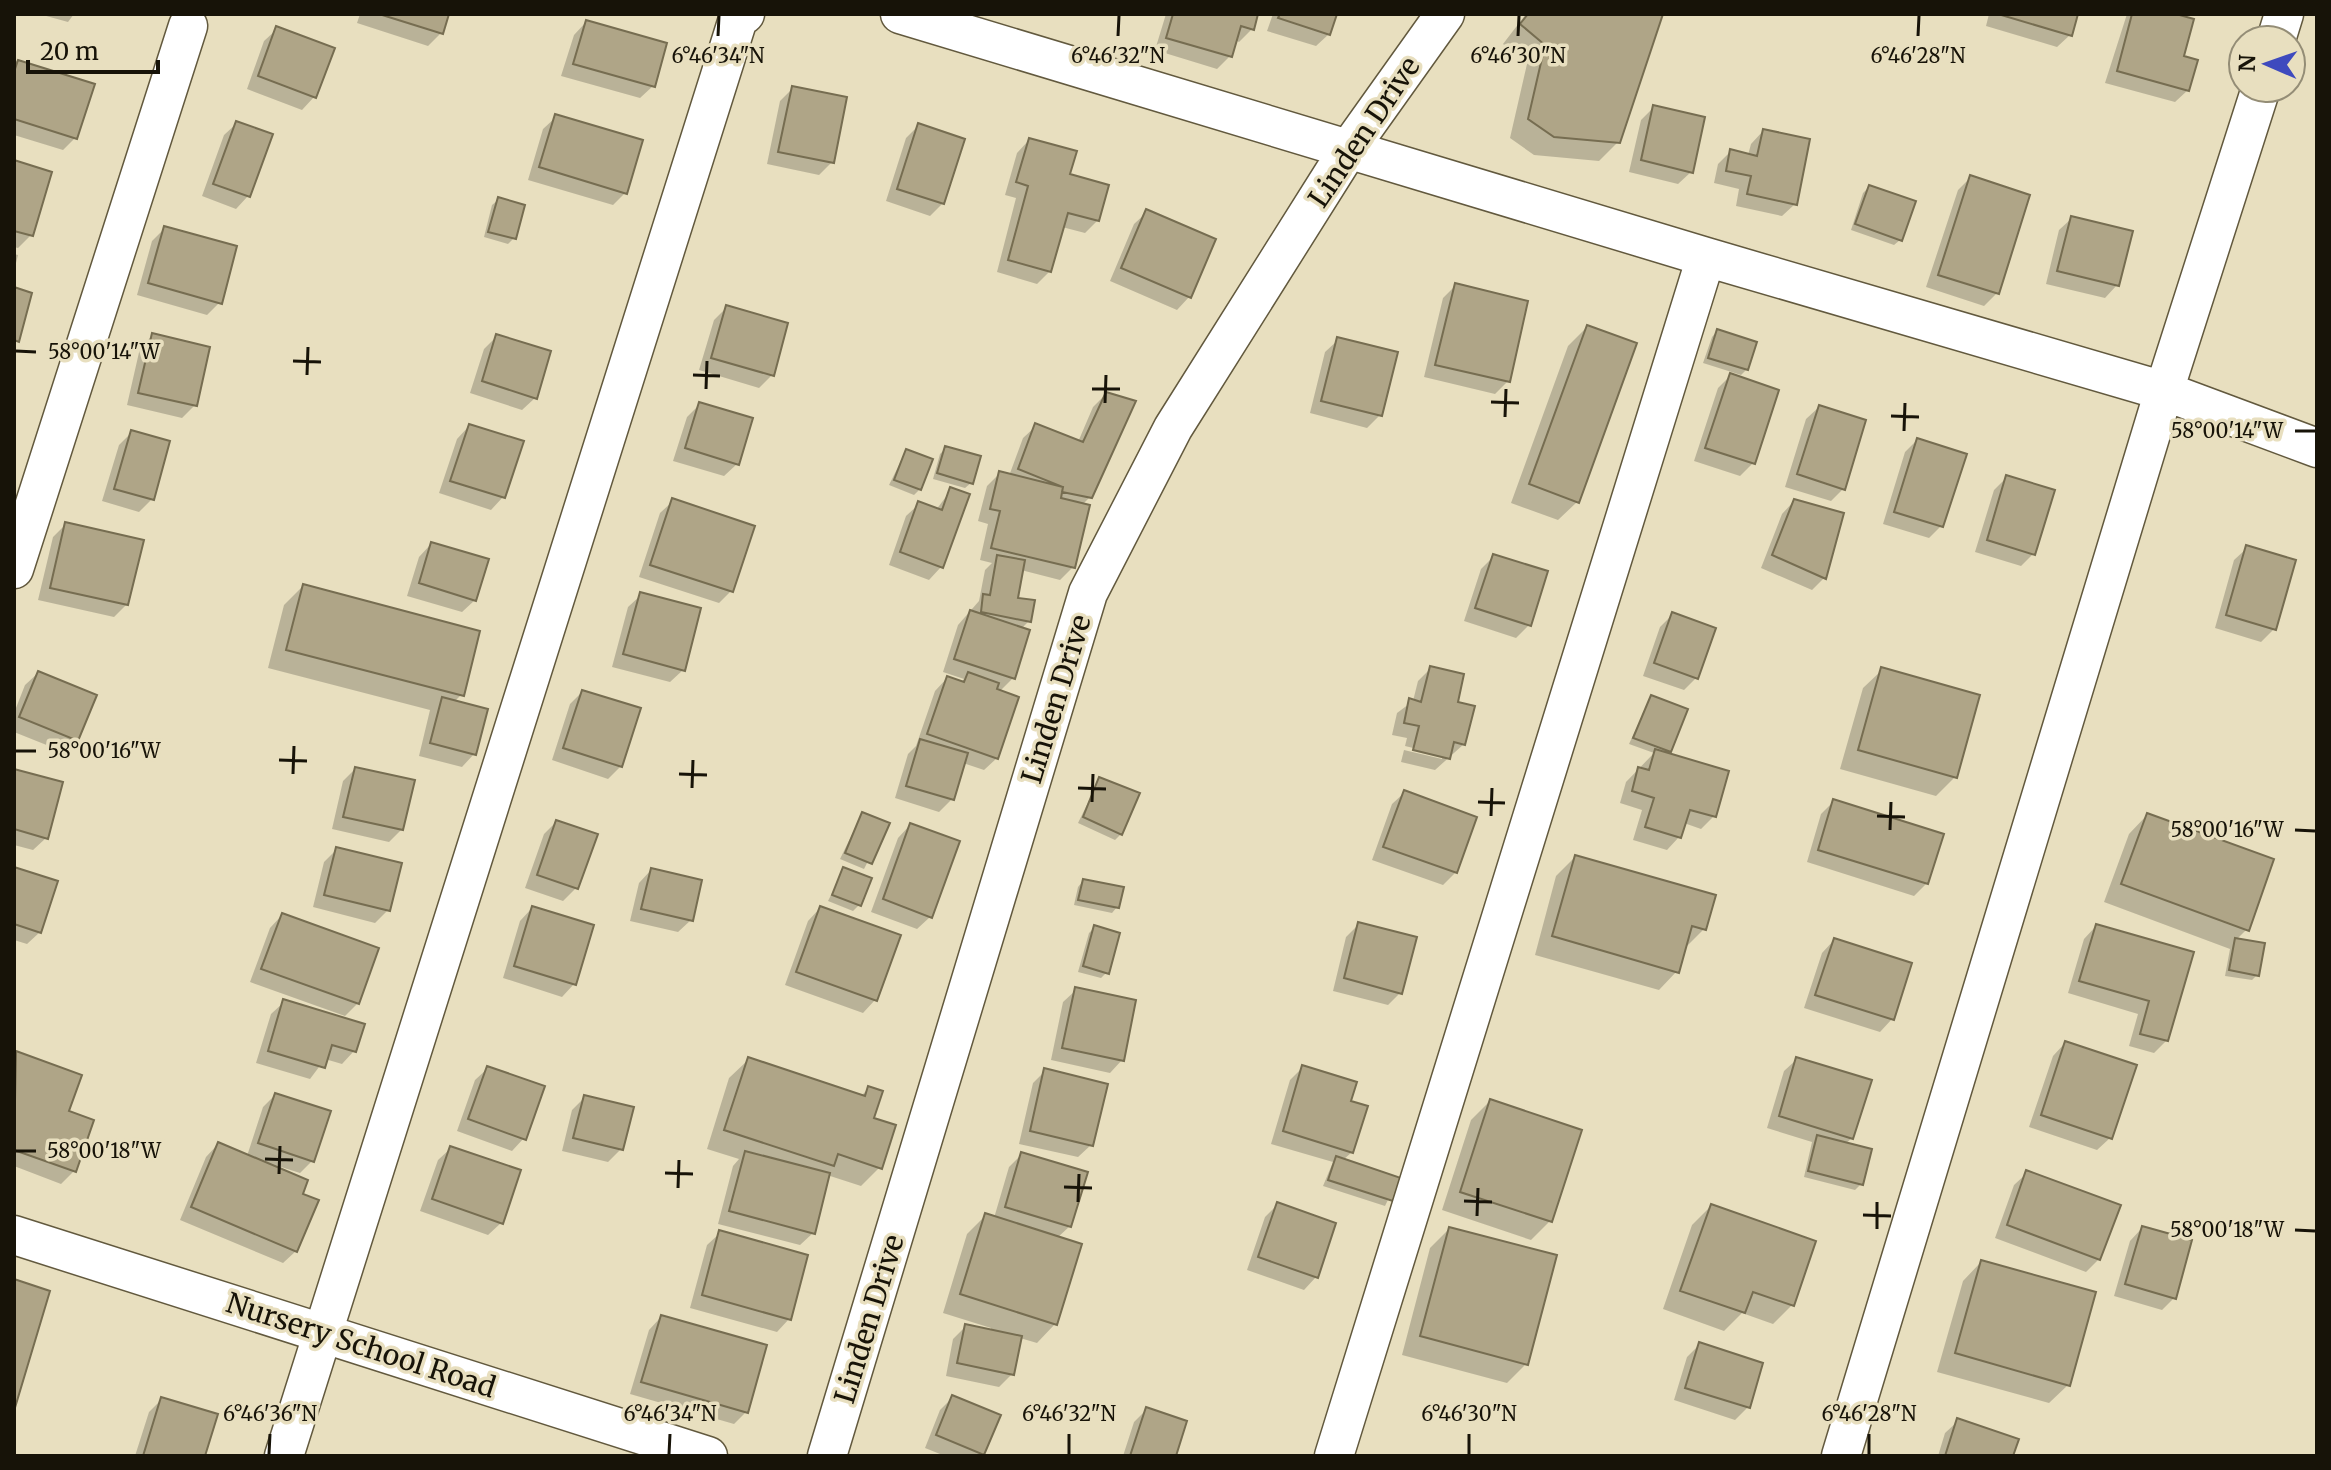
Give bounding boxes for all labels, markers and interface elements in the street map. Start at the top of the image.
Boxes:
scale bar [28,24,158,74]
north arrow [2227,24,2307,104]
text: 20 m [40,36,99,67]
text: 6°46'34"N [671,43,765,68]
text: 6°46'32"N [1071,43,1165,68]
text: 6°46'30"N [1470,43,1566,68]
text: 6°46'28"N [1870,43,1966,68]
street label: Linden Drive [1300,50,1428,214]
text: N [2233,54,2261,72]
text: 58°00'14"W [48,339,161,364]
text: 58°00'14"W [2171,418,2284,443]
street label: Linden Drive [1013,610,1099,788]
text: 58°00'16"W [48,738,161,763]
text: 58°00'16"W [2171,817,2284,842]
text: 58°00'18"W [47,1138,162,1163]
text: 58°00'18"W [2170,1217,2285,1242]
street label: Linden Drive [826,1230,912,1408]
street label: Nursery School Road [222,1284,500,1406]
text: 6°46'36"N [223,1401,317,1426]
text: 6°46'34"N [623,1401,717,1426]
text: 6°46'32"N [1022,1401,1116,1426]
text: 6°46'30"N [1421,1401,1517,1426]
text: 6°46'28"N [1821,1401,1917,1426]

